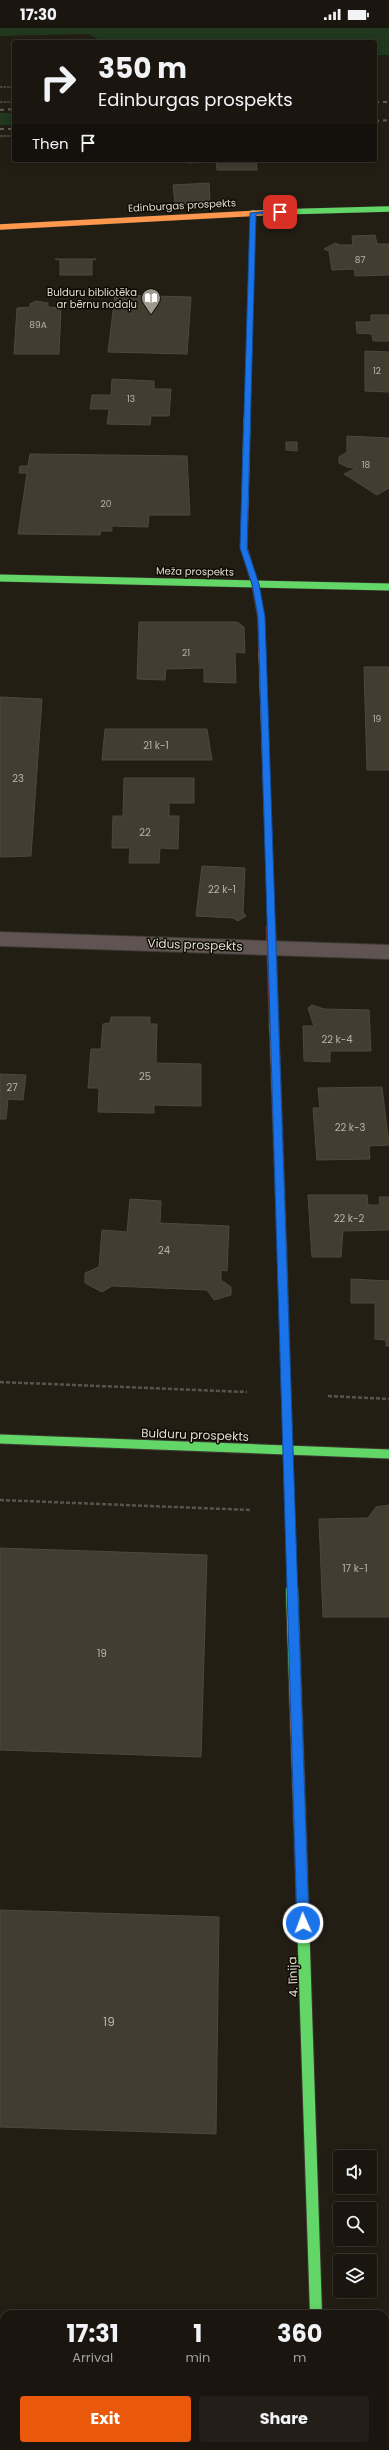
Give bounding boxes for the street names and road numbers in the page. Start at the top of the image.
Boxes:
street label: Edinburgas prospekts [128,195,236,216]
street label: Meža prospekts [156,563,234,580]
street label: Vidus prospekts [147,934,243,955]
street label: Bulduru prospekts [141,1424,249,1445]
street label: 4. līnija [283,1956,302,1998]

